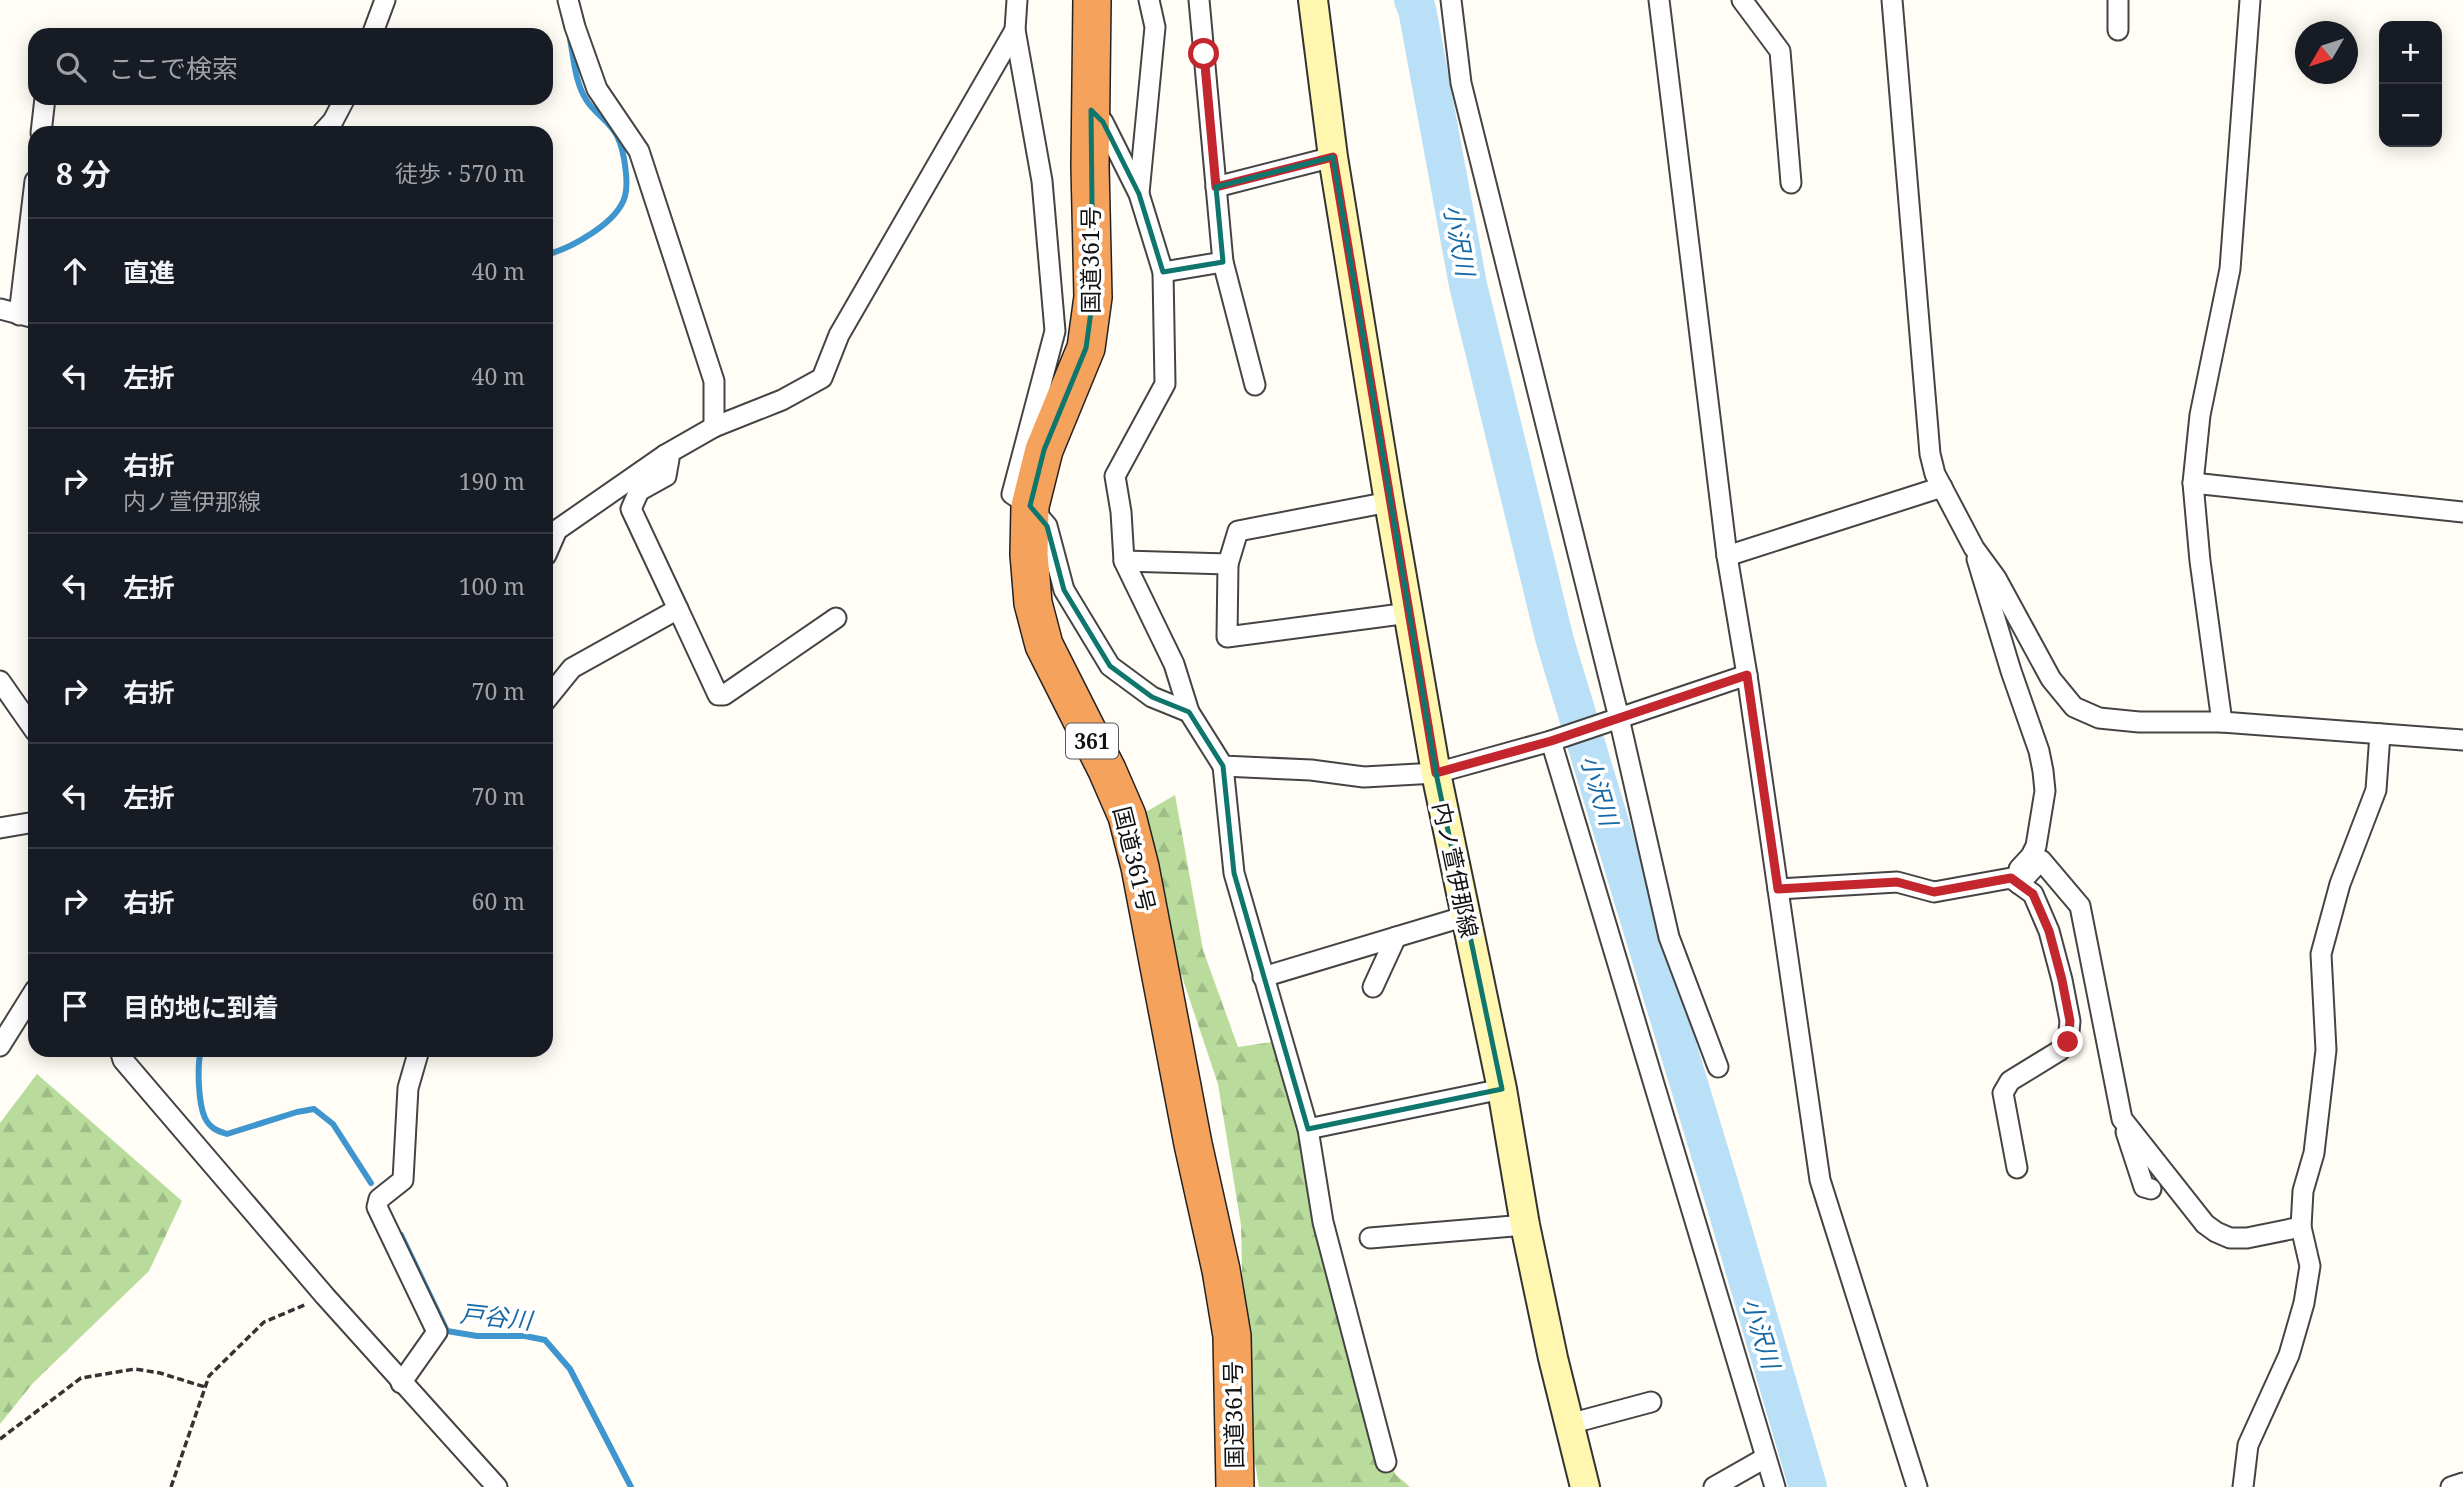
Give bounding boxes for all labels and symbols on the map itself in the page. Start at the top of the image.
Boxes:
north arrow [2295,21,2358,84]
route start [1188,38,1219,69]
water label: 小沢川 [1437,202,1484,281]
street label: 国道361号 [1074,206,1106,314]
road number: 361 [1066,724,1118,758]
water label: 小沢川 [1574,751,1627,832]
street label: 内ノ萱伊那線 [1426,799,1486,941]
street label: 国道361号 [1106,803,1164,915]
route end [2052,1026,2083,1057]
water label: 小沢川 [1736,1294,1789,1375]
water label: 戸谷川 [458,1296,537,1336]
street label: 国道361号 [1216,1361,1250,1469]

